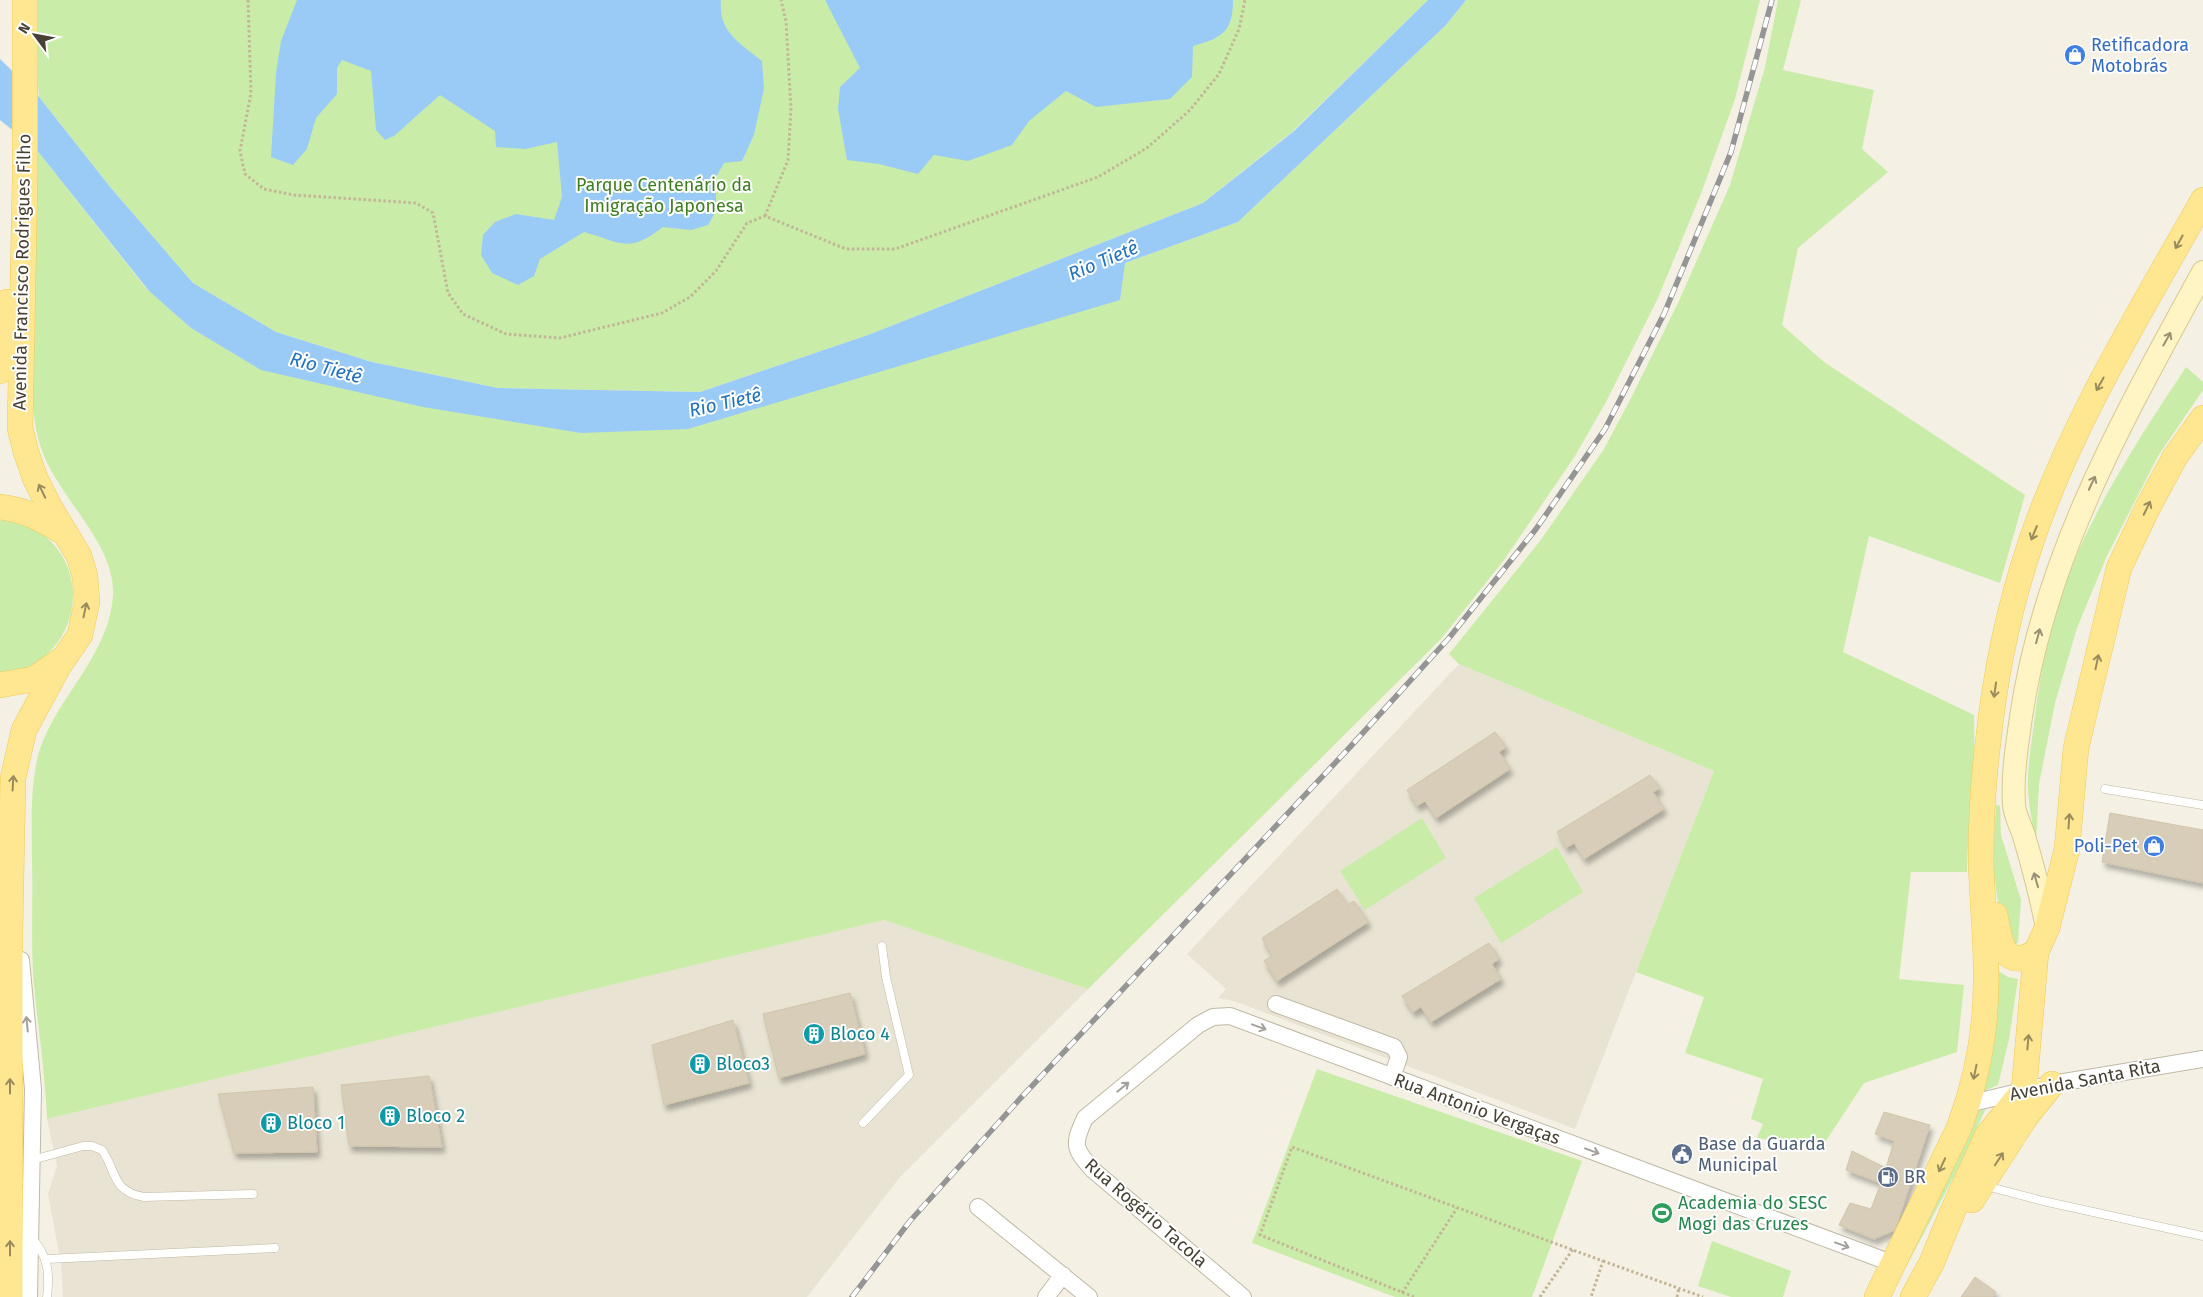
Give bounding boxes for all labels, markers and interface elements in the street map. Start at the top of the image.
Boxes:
north arrow [10,10,60,60]
text: N [15,20,34,37]
place label: Retificadora Motobrás [2091,34,2189,77]
shop icon: Retificadora Motobrás [2063,43,2087,67]
street label: Avenida Francisco Rodrigues Filho [9,134,35,410]
park label: Parque Centenário da Imigração Japonesa [576,174,752,217]
water label: Rio Tietê [1065,235,1142,285]
one-way arrow [2174,235,2184,249]
one-way arrow [2162,331,2172,346]
water label: Rio Tietê [287,347,365,388]
one-way arrow [2095,377,2105,392]
water label: Rio Tietê [687,383,764,422]
one-way arrow [2088,476,2097,491]
one-way arrow [37,484,46,499]
one-way arrow [2143,501,2152,516]
one-way arrow [2029,525,2039,540]
one-way arrow [81,603,90,619]
one-way arrow [2034,628,2043,644]
one-way arrow [2092,654,2102,670]
one-way arrow [1990,682,2000,698]
one-way arrow [8,776,18,792]
one-way arrow [2065,814,2074,830]
shop icon: Poli-Pet [2142,834,2166,858]
place label: Poli-Pet [2074,835,2138,857]
one-way arrow [2030,873,2040,889]
one-way arrow [22,1017,32,1033]
building icon: Bloco 4 [802,1022,826,1046]
place label: Bloco 4 [830,1023,890,1045]
one-way arrow [1251,1023,1266,1032]
one-way arrow [2023,1034,2033,1050]
building icon: Bloco3 [688,1052,712,1076]
place label: Bloco3 [716,1053,770,1075]
street label: Avenida Santa Rita [2008,1055,2162,1105]
one-way arrow [1970,1063,1979,1079]
street label: Rua Antonio Vergaças [1391,1069,1563,1149]
one-way arrow [5,1078,15,1094]
one-way arrow [1116,1081,1129,1093]
building icon: Bloco 2 [378,1104,402,1128]
place label: Bloco 2 [406,1105,465,1127]
building icon: Bloco 1 [259,1111,283,1135]
place label: Bloco 1 [287,1112,345,1134]
place label: Base da Guarda Municipal [1698,1133,1825,1176]
public building icon: Base da Guarda Municipal [1670,1142,1694,1166]
one-way arrow [1583,1147,1599,1156]
one-way arrow [1994,1152,2004,1166]
street label: Rua Rogério Tacola [1080,1154,1212,1272]
one-way arrow [1937,1157,1946,1172]
fuel station icon: BR [1876,1165,1900,1189]
place label: BR [1904,1166,1926,1188]
place label: Academia do SESC Mogi das Cruzes [1678,1192,1827,1235]
sports icon: Academia do SESC Mogi das Cruzes [1650,1201,1674,1225]
one-way arrow [5,1241,15,1257]
one-way arrow [1834,1241,1849,1250]

